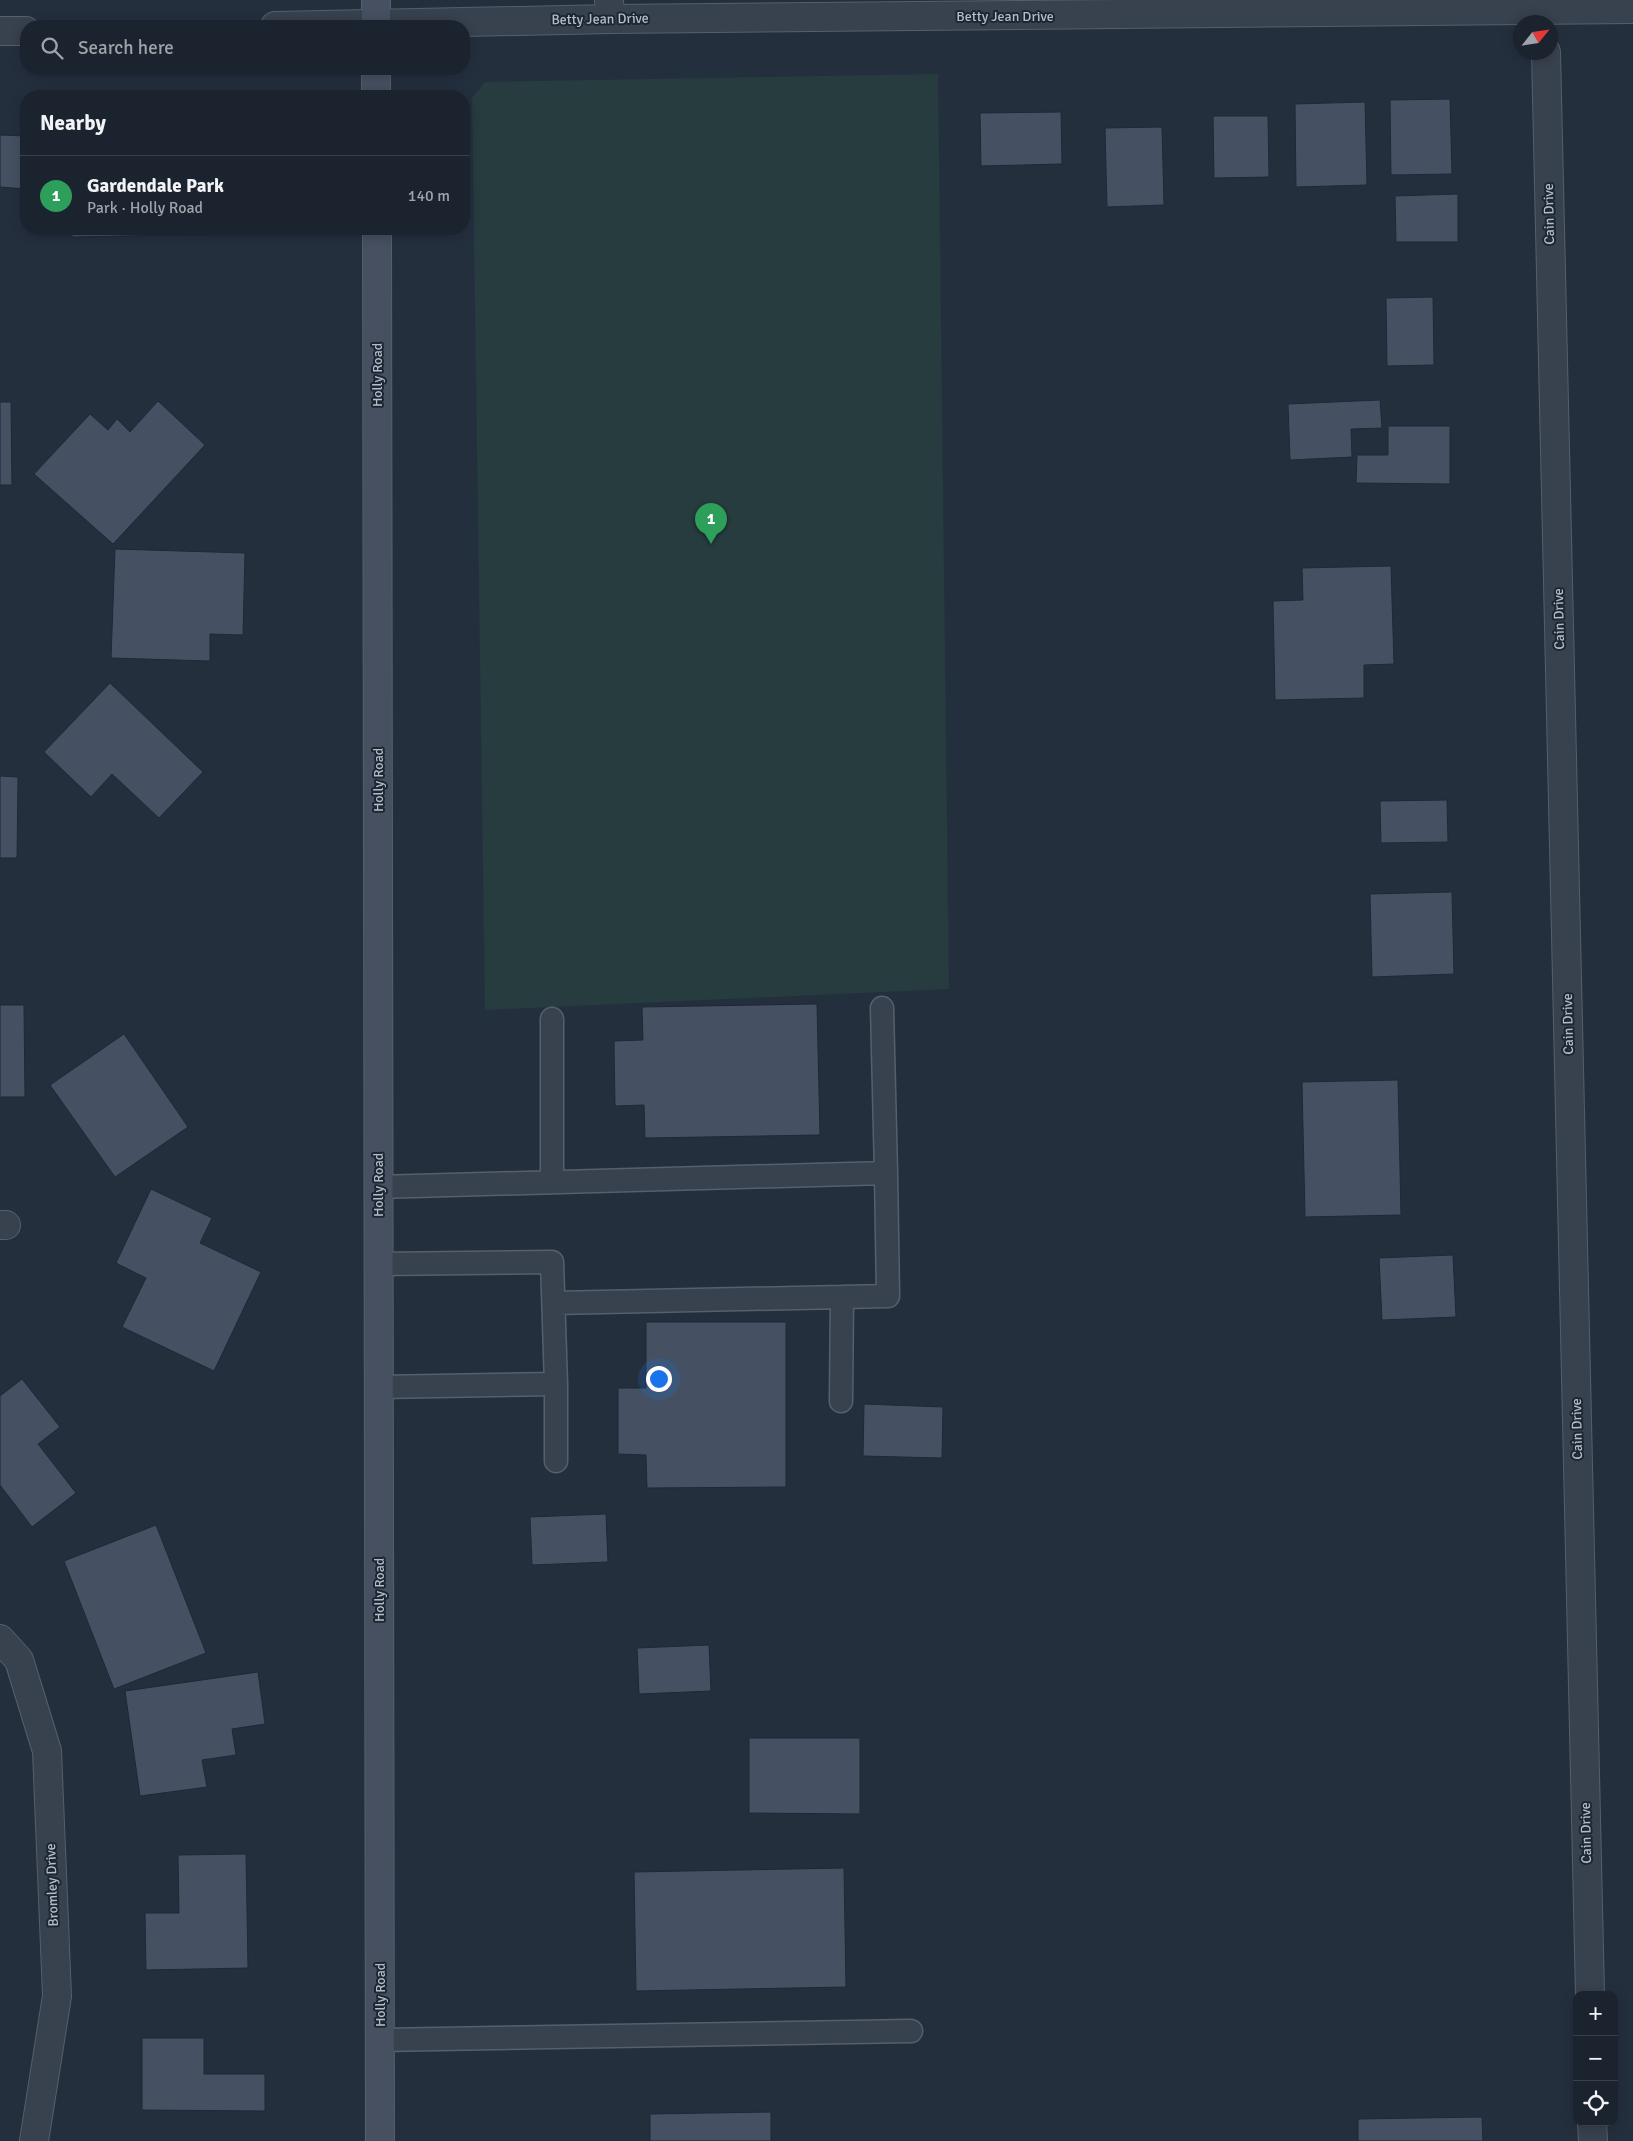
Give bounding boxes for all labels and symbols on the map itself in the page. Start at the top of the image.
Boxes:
street label: Betty Jean Drive [956,8,1054,25]
street label: Betty Jean Drive [551,10,649,28]
north arrow [1513,15,1558,60]
street label: Cain Drive [1540,183,1558,245]
street label: Holly Road [369,343,386,407]
pin: 1 [695,503,727,544]
street label: Cain Drive [1550,588,1568,650]
street label: Holly Road [370,748,387,812]
street label: Cain Drive [1559,993,1577,1055]
street label: Holly Road [370,1153,387,1217]
your location [646,1366,672,1392]
street label: Cain Drive [1568,1398,1586,1460]
street label: Holly Road [371,1558,388,1622]
street label: Cain Drive [1577,1802,1595,1864]
street label: Bromley Drive [42,1843,62,1927]
street label: Holly Road [372,1963,389,2027]

